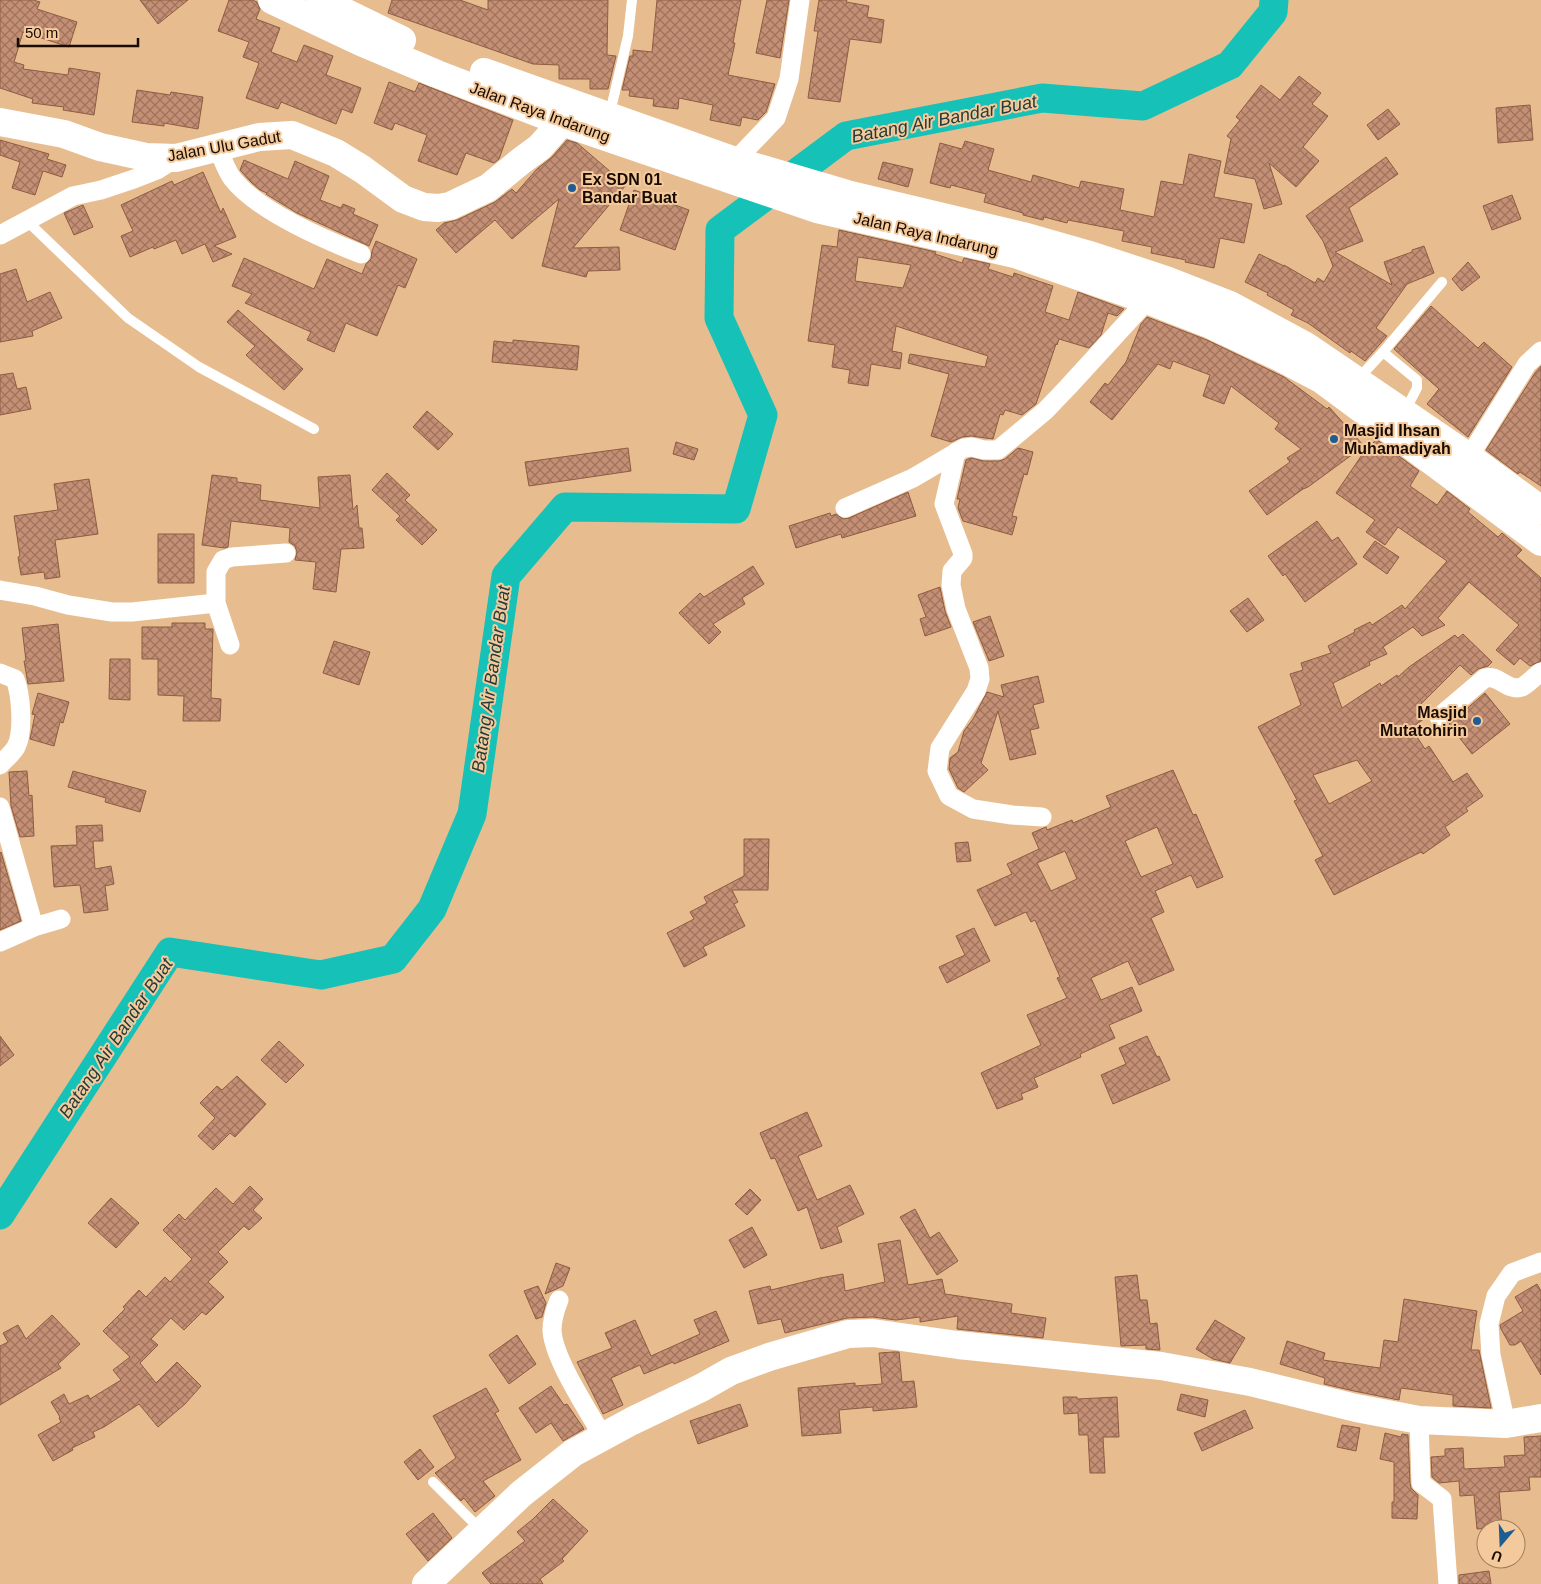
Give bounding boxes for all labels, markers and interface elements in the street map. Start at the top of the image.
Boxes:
scale bar [18,15,138,47]
text: 50 m [25,24,58,41]
street label: Jalan Raya Indarung [468,79,612,145]
water label: Batang Air Bandar Buat [850,91,1039,147]
street label: Jalan Ulu Gadut [166,128,283,164]
place label: Ex SDN 01 Bandar Buat [582,171,678,206]
marker: Ex SDN 01 Bandar Buat [566,182,578,194]
street label: Jalan Raya Indarung [852,209,1000,259]
place label: Masjid Ihsan Muhamadiyah [1344,422,1451,457]
marker: Masjid Ihsan Muhamadiyah [1328,433,1340,445]
water label: Batang Air Bandar Buat [468,583,514,774]
place label: Masjid Mutatohirin [1380,704,1467,739]
marker: Masjid Mutatohirin [1471,715,1483,727]
water label: Batang Air Bandar Buat [55,953,178,1122]
north arrow [1476,1519,1526,1569]
text: U [1489,1547,1504,1566]

